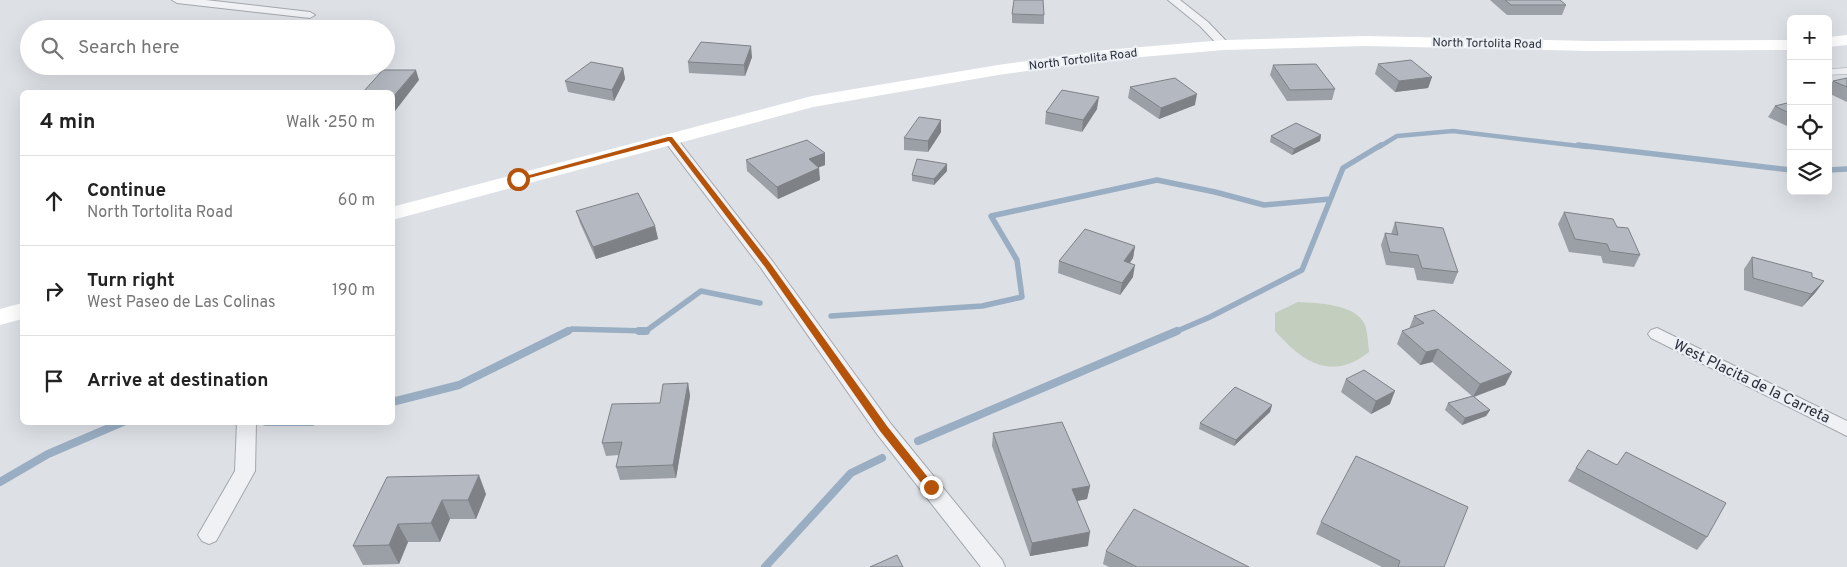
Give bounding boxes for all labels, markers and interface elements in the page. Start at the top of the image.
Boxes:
map controls [1787,15,1832,195]
button: + [1787,15,1832,60]
search box [20,20,395,75]
icon: search [38,34,66,62]
street label: North Tortolita Road [1432,35,1542,53]
text: Search here [78,36,180,60]
street label: North Tortolita Road [1028,45,1138,75]
button: − [1787,60,1832,105]
button: locate [1787,105,1832,150]
text: 4 min [40,109,96,136]
text: Walk · 250 m [286,113,375,133]
button: layers [1787,150,1832,195]
route start [507,168,530,191]
text: Continue [87,179,166,203]
icon: ahead [40,187,68,215]
text: 60 m [338,191,375,211]
text: North Tortolita Road [87,203,233,223]
text: Turn right [87,269,175,293]
icon: right [40,277,68,305]
text: 190 m [332,281,375,301]
text: West Paseo de Las Colinas [87,293,275,313]
street label: West Placita de la Carreta [1670,336,1833,429]
icon: arrive [40,367,68,395]
text: Arrive at destination [87,369,268,393]
route end [920,476,943,499]

